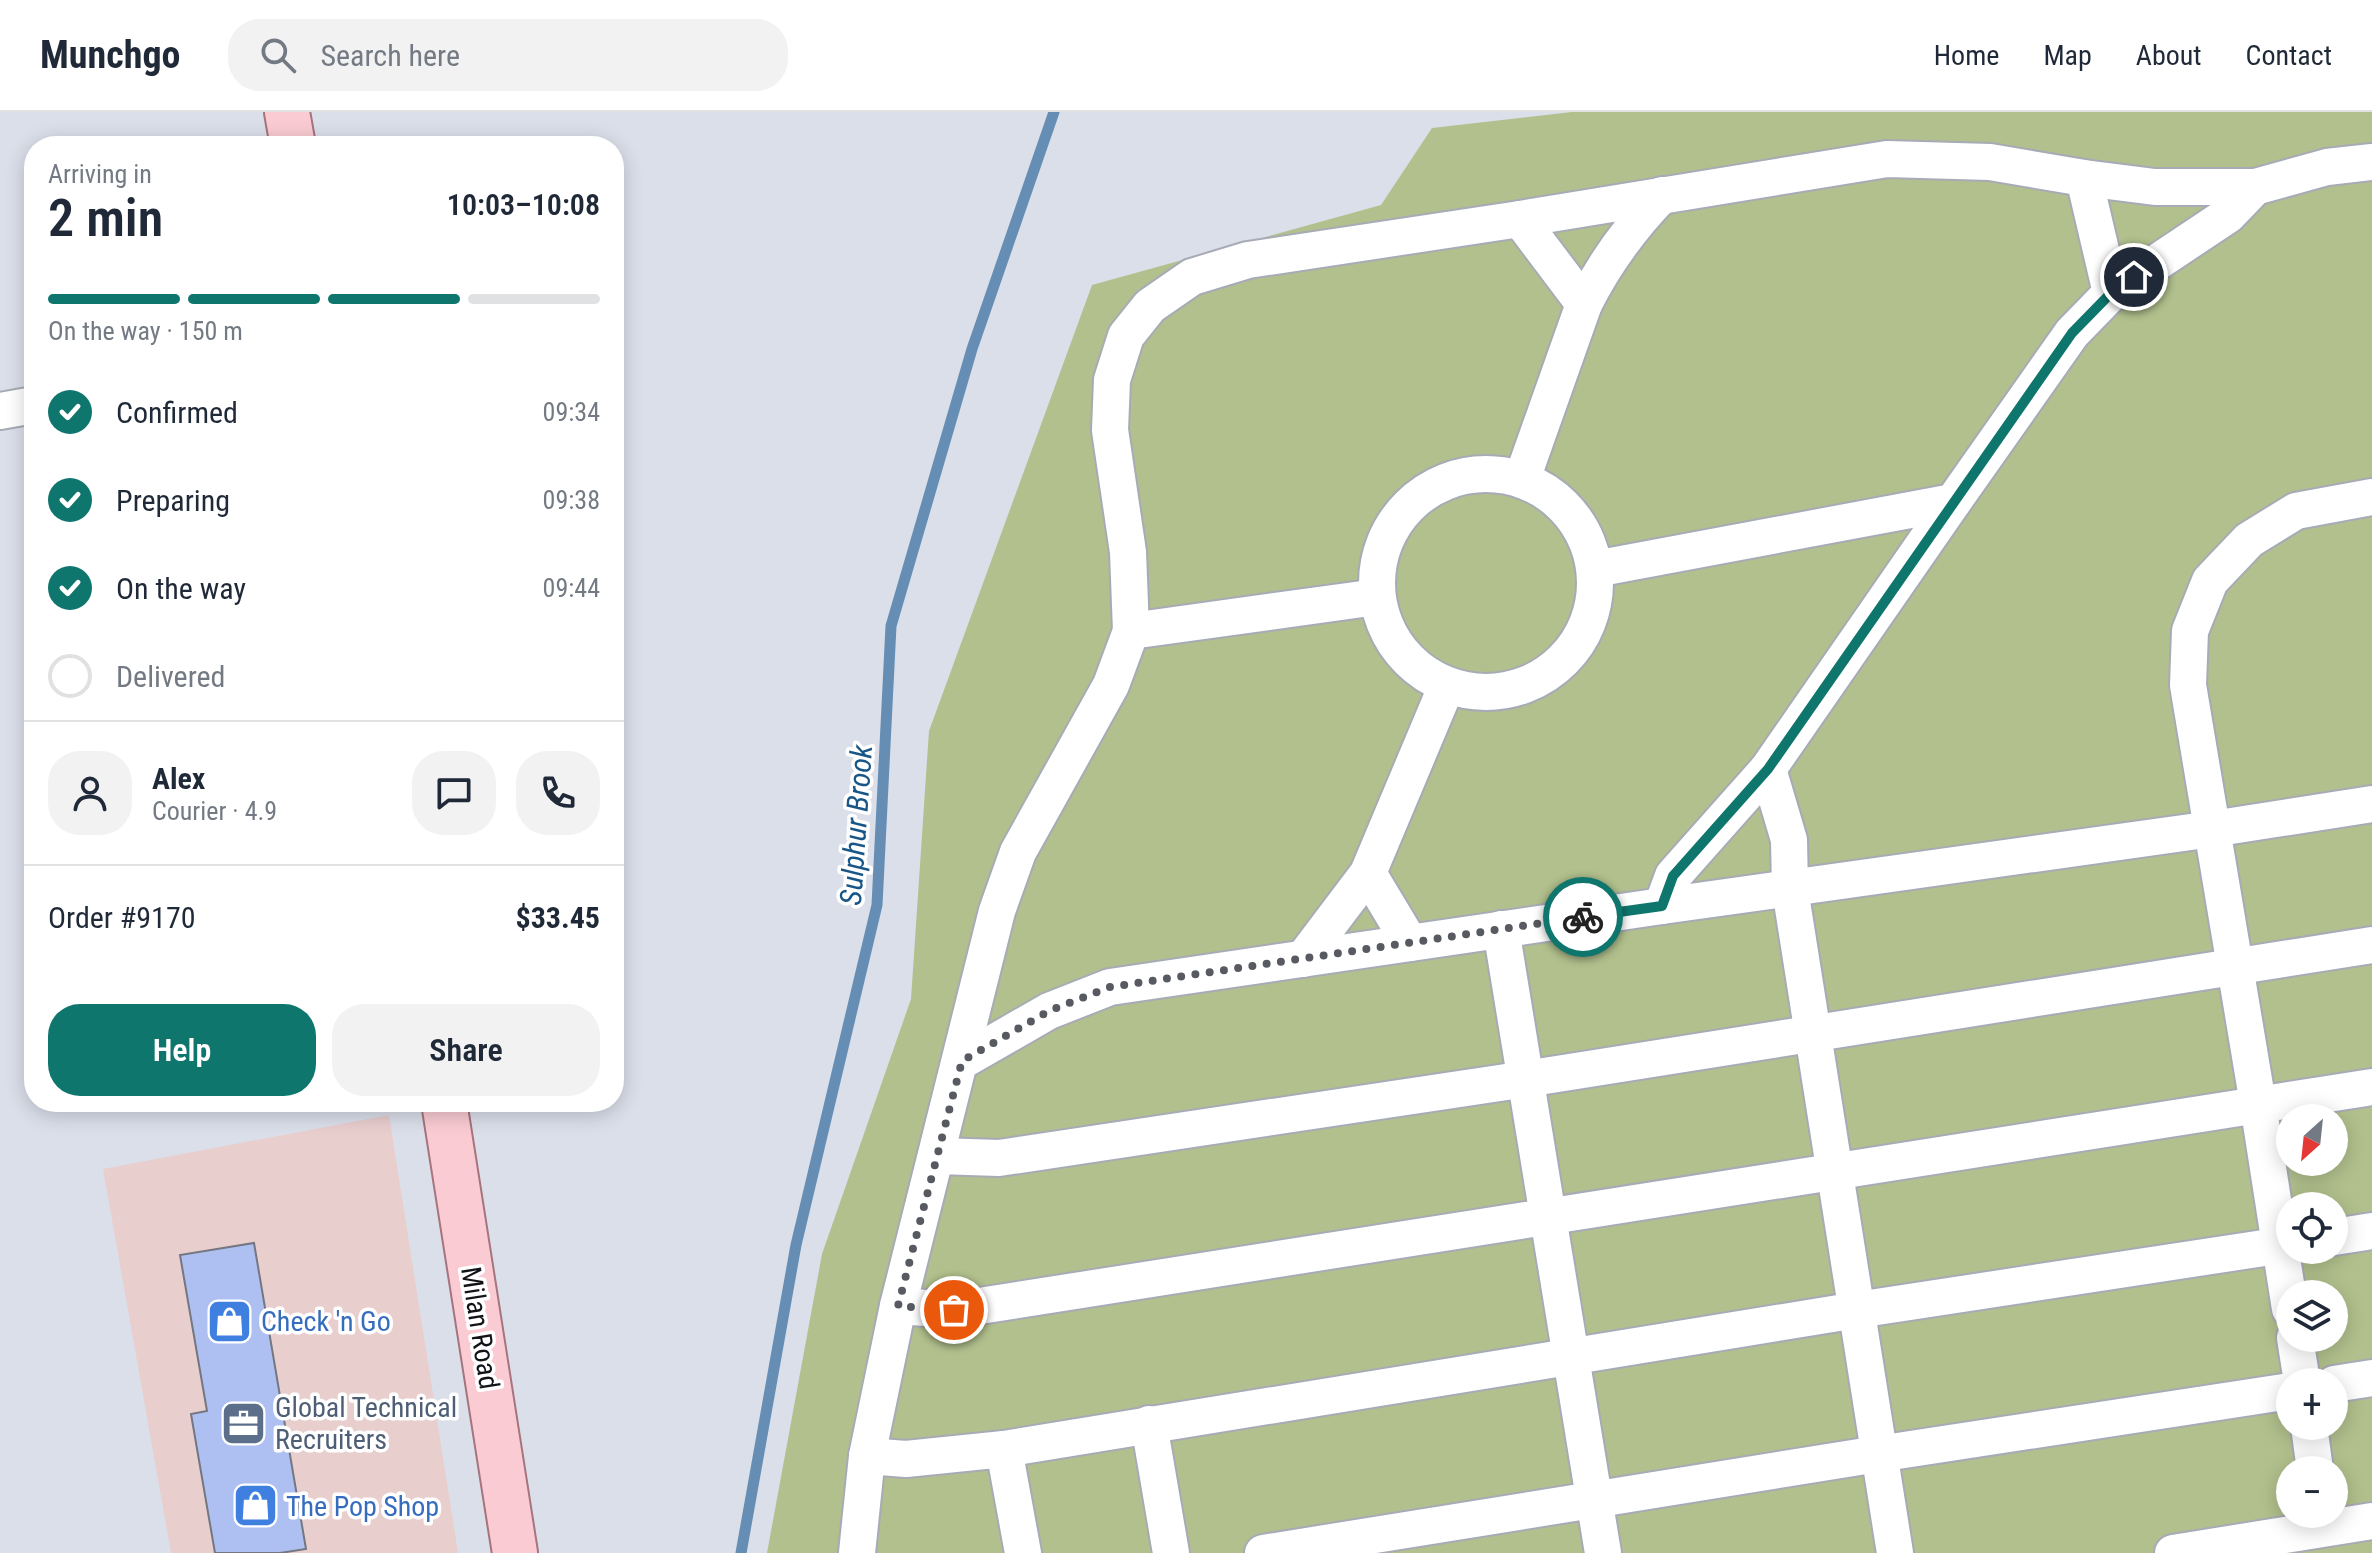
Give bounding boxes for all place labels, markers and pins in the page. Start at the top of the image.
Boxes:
pin [2100,243,2168,311]
pin [920,1276,988,1344]
shop icon: Check 'n Go [206,1297,254,1345]
place label: Check 'n Go [261,1305,391,1338]
place label: Global Technical Recruiters [275,1391,457,1456]
office icon: Global Technical Recruiters [220,1399,268,1447]
shop icon: The Pop Shop [231,1482,279,1530]
place label: The Pop Shop [286,1490,439,1523]

